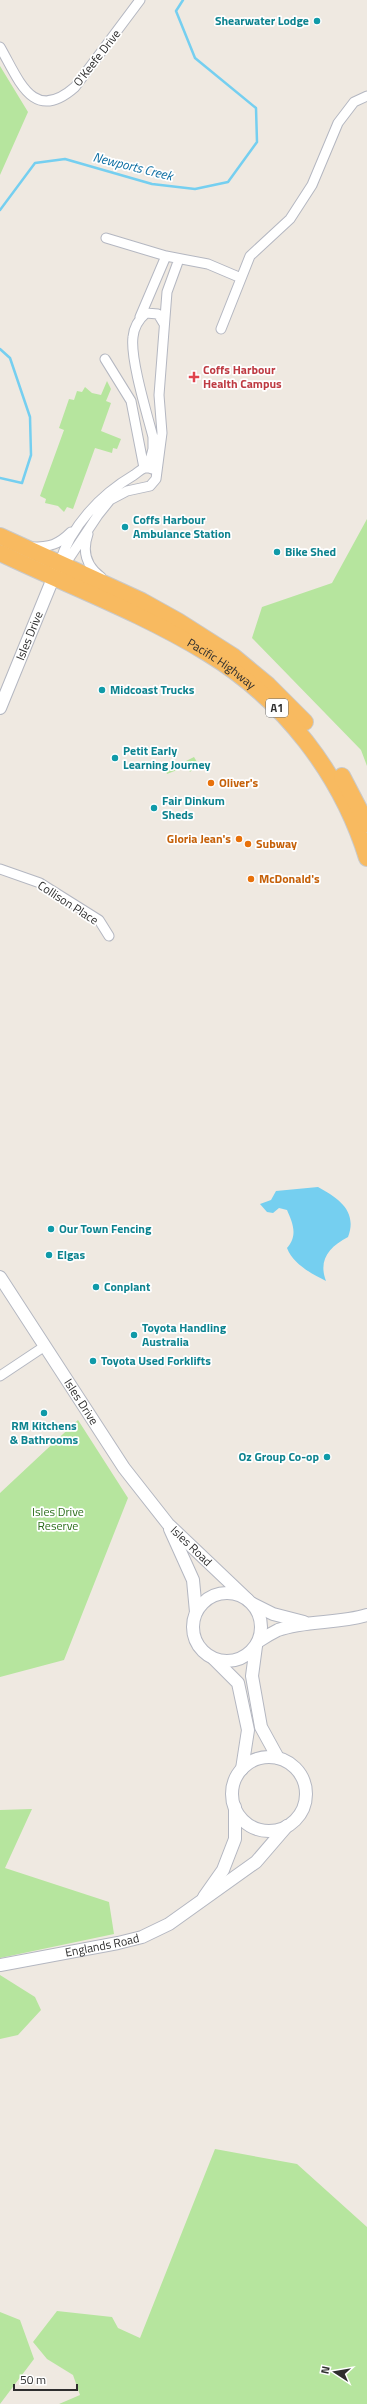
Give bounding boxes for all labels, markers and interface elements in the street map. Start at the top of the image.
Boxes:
place label: Shearwater Lodge [215,11,309,30]
marker: Shearwater Lodge [312,16,322,26]
street label: O'Keefe Drive [68,25,125,90]
water label: Newports Creek [91,146,177,186]
place label: Coffs Harbour Health Campus [203,360,282,393]
marker: Coffs Harbour Health Campus [188,371,200,383]
place label: Coffs Harbour Ambulance Station [133,510,231,543]
marker: Coffs Harbour Ambulance Station [120,522,130,532]
place label: Bike Shed [285,542,336,561]
marker: Bike Shed [272,547,282,557]
street label: Isles Drive [10,608,48,663]
street label: Pacific Highway [184,633,260,694]
place label: Midcoast Trucks [110,680,195,699]
marker: Midcoast Trucks [97,685,107,695]
road number: A1 [266,699,288,717]
place label: Petit Early Learning Journey [123,741,211,774]
marker: Petit Early Learning Journey [110,753,120,763]
place label: Oliver's [219,773,259,792]
marker: Oliver's [206,778,216,788]
place label: Fair Dinkum Sheds [162,791,225,824]
marker: Fair Dinkum Sheds [149,803,159,813]
place label: Gloria Jean's [167,829,231,848]
marker: Gloria Jean's [234,834,244,844]
place label: Subway [256,834,297,853]
marker: Subway [243,839,253,849]
place label: McDonald's [259,869,320,888]
marker: McDonald's [246,874,256,884]
street label: Collison Place [34,876,102,929]
place label: Our Town Fencing [59,1219,152,1238]
marker: Our Town Fencing [46,1224,56,1234]
place label: Elgas [57,1245,85,1264]
marker: Elgas [44,1250,54,1260]
place label: Conplant [104,1277,151,1296]
marker: Conplant [91,1282,101,1292]
place label: Toyota Handling Australia [142,1318,227,1351]
marker: Toyota Handling Australia [129,1330,139,1340]
place label: Toyota Used Forklifts [101,1351,211,1370]
marker: Toyota Used Forklifts [88,1356,98,1366]
street label: Isles Drive [59,1375,104,1429]
marker: RM Kitchens & Bathrooms [39,1408,49,1418]
place label: RM Kitchens & Bathrooms [10,1416,79,1449]
place label: Oz Group Co-op [238,1447,319,1466]
marker: Oz Group Co-op [322,1452,332,1462]
park label: Isles Drive Reserve [32,1502,84,1535]
street label: Isles Road [166,1521,217,1570]
street label: Englands Road [63,1928,141,1962]
north arrow [315,2352,355,2392]
text: N [317,2365,334,2375]
scale bar [14,2366,77,2392]
text: 50 m [20,2370,46,2389]

